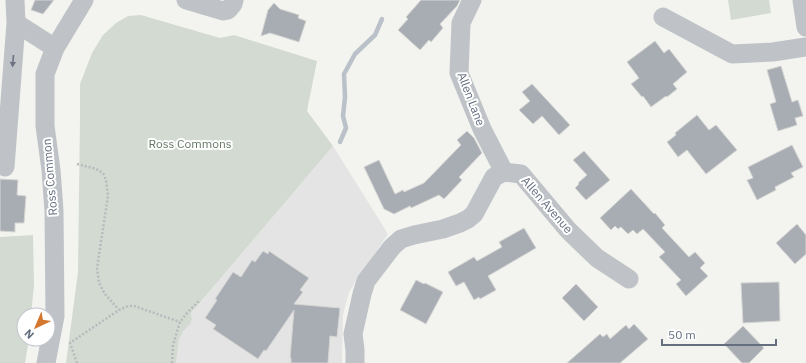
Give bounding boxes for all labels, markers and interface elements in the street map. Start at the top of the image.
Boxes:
one-way arrow [10,55,17,67]
street label: Allen Lane [454,70,489,128]
park label: Ross Commons [148,136,232,151]
street label: Ross Common [39,138,60,216]
street label: Allen Avenue [519,173,576,236]
north arrow [16,307,56,347]
scale bar [662,321,776,347]
text: N [21,326,37,342]
text: 50 m [668,327,696,342]

